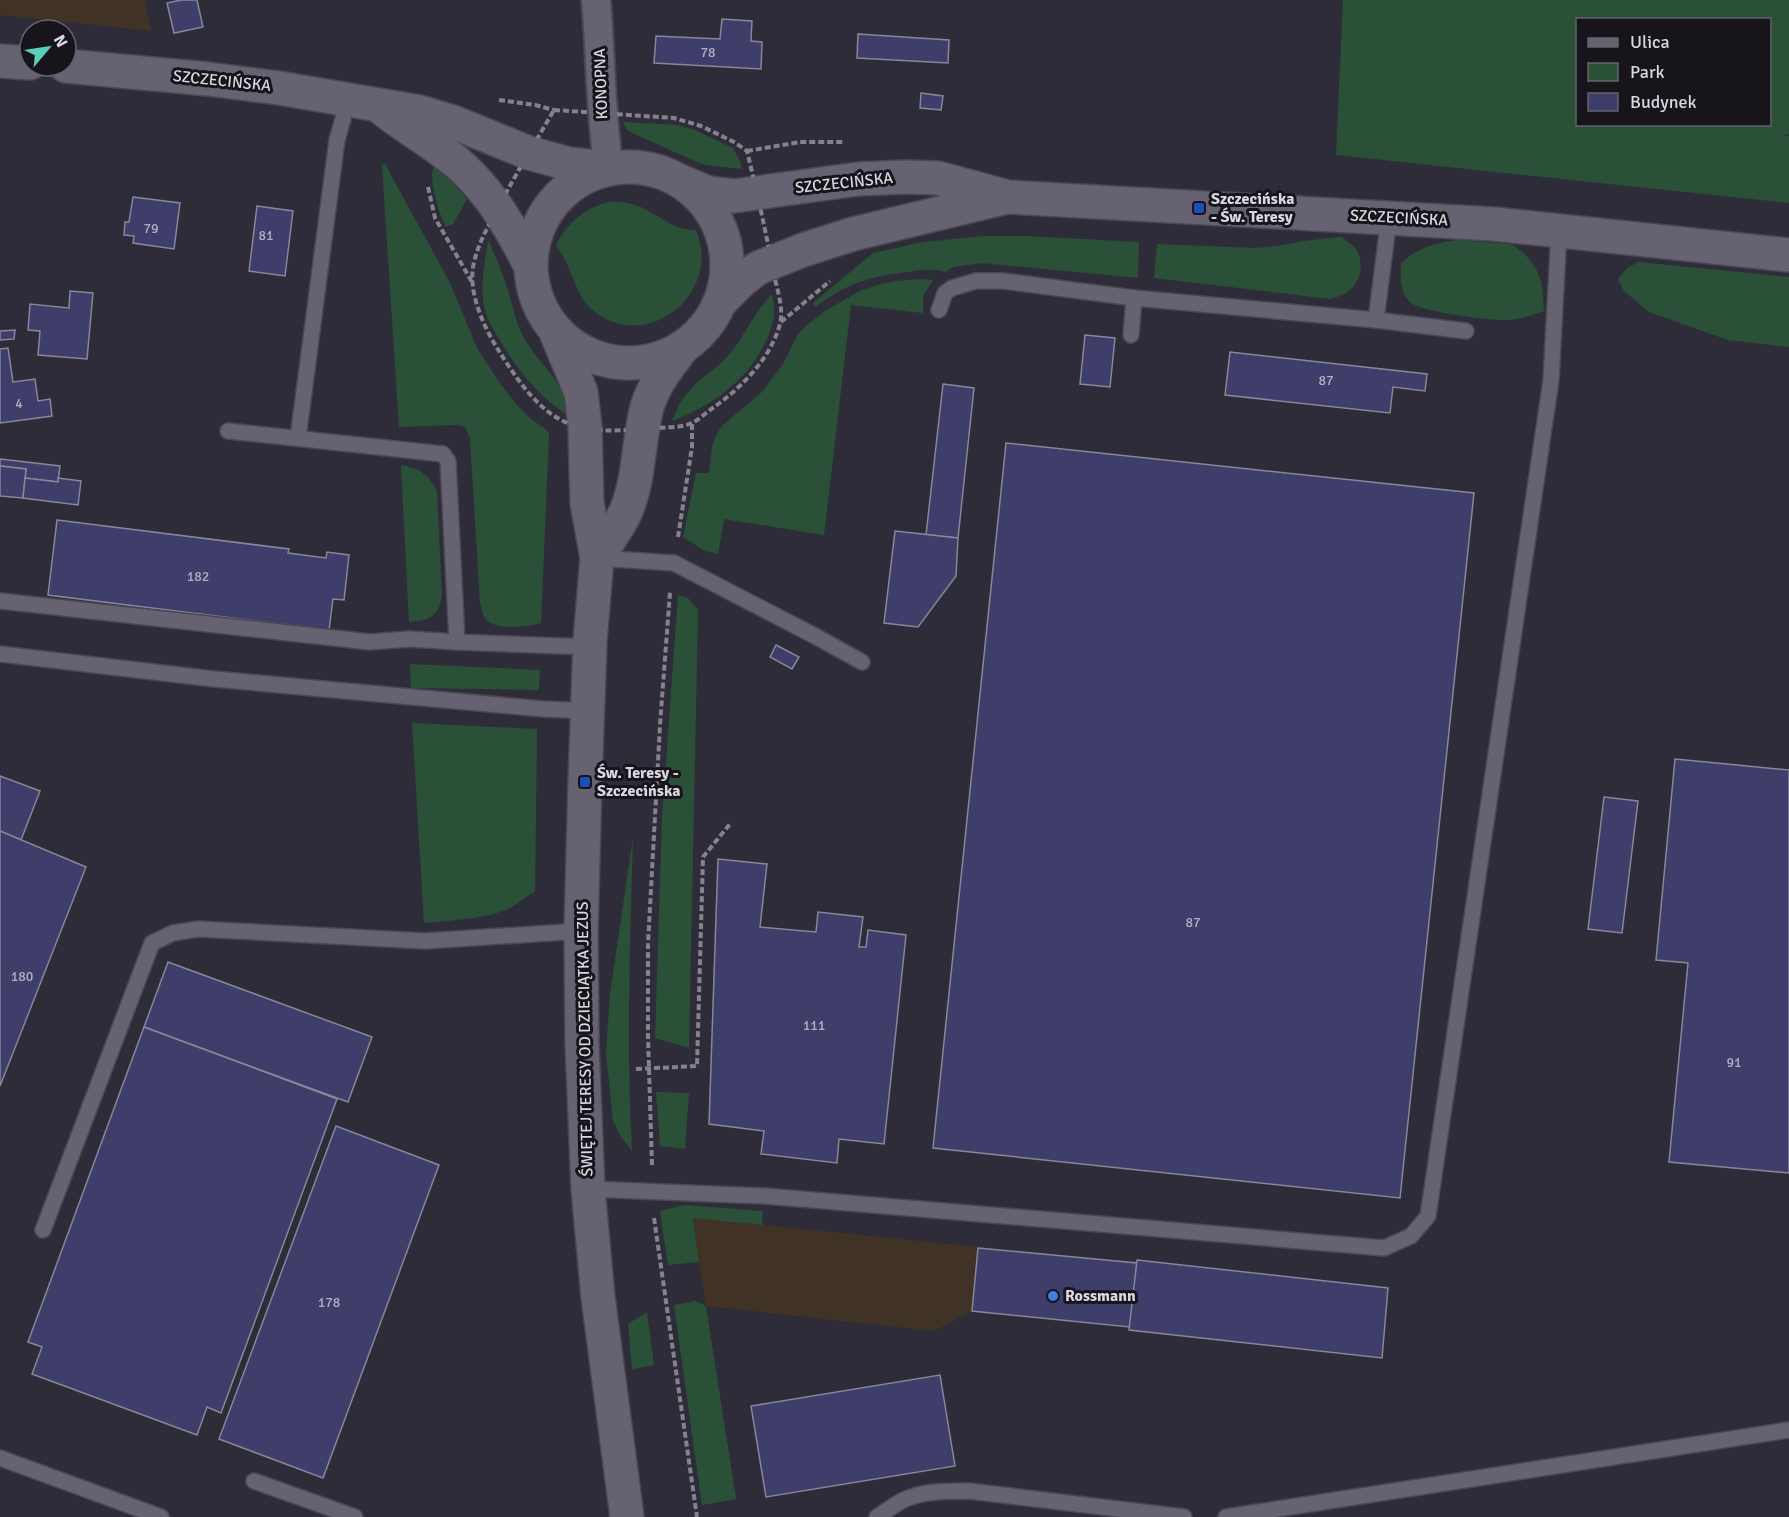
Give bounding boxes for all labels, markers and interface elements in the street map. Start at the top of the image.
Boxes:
north arrow [18,18,78,78]
legend [1576,18,1771,126]
text: N [49,31,72,51]
text: Ulica [1630,31,1670,53]
house number: 78 [700,44,716,61]
street label: KONOPNA [590,48,612,120]
text: Park [1630,61,1665,83]
street label: SZCZECIŃSKA [172,66,272,96]
text: Budynek [1630,91,1697,113]
street label: SZCZECIŃSKA [794,168,894,198]
place label: Szczecińska - Św. Teresy [1211,189,1294,227]
marker: Szczecińska - Św. Teresy [1192,201,1206,215]
street label: SZCZECIŃSKA [1349,205,1449,231]
house number: 79 [143,220,159,237]
house number: 81 [258,227,274,244]
house number: 87 [1318,372,1334,389]
house number: 4 [15,395,23,412]
house number: 182 [187,568,209,585]
place label: Św. Teresy - Szczecińska [597,763,680,801]
marker: Św. Teresy - Szczecińska [578,775,592,789]
street label: ŚWIĘTEJ TERESY OD DZIECIĄTKA JEZUS [573,901,597,1177]
house number: 87 [1185,914,1201,931]
house number: 180 [11,968,33,985]
house number: 111 [803,1017,825,1034]
house number: 91 [1726,1054,1742,1071]
place label: Rossmann [1065,1286,1136,1306]
marker: Rossmann [1046,1289,1060,1303]
house number: 178 [318,1294,340,1311]

